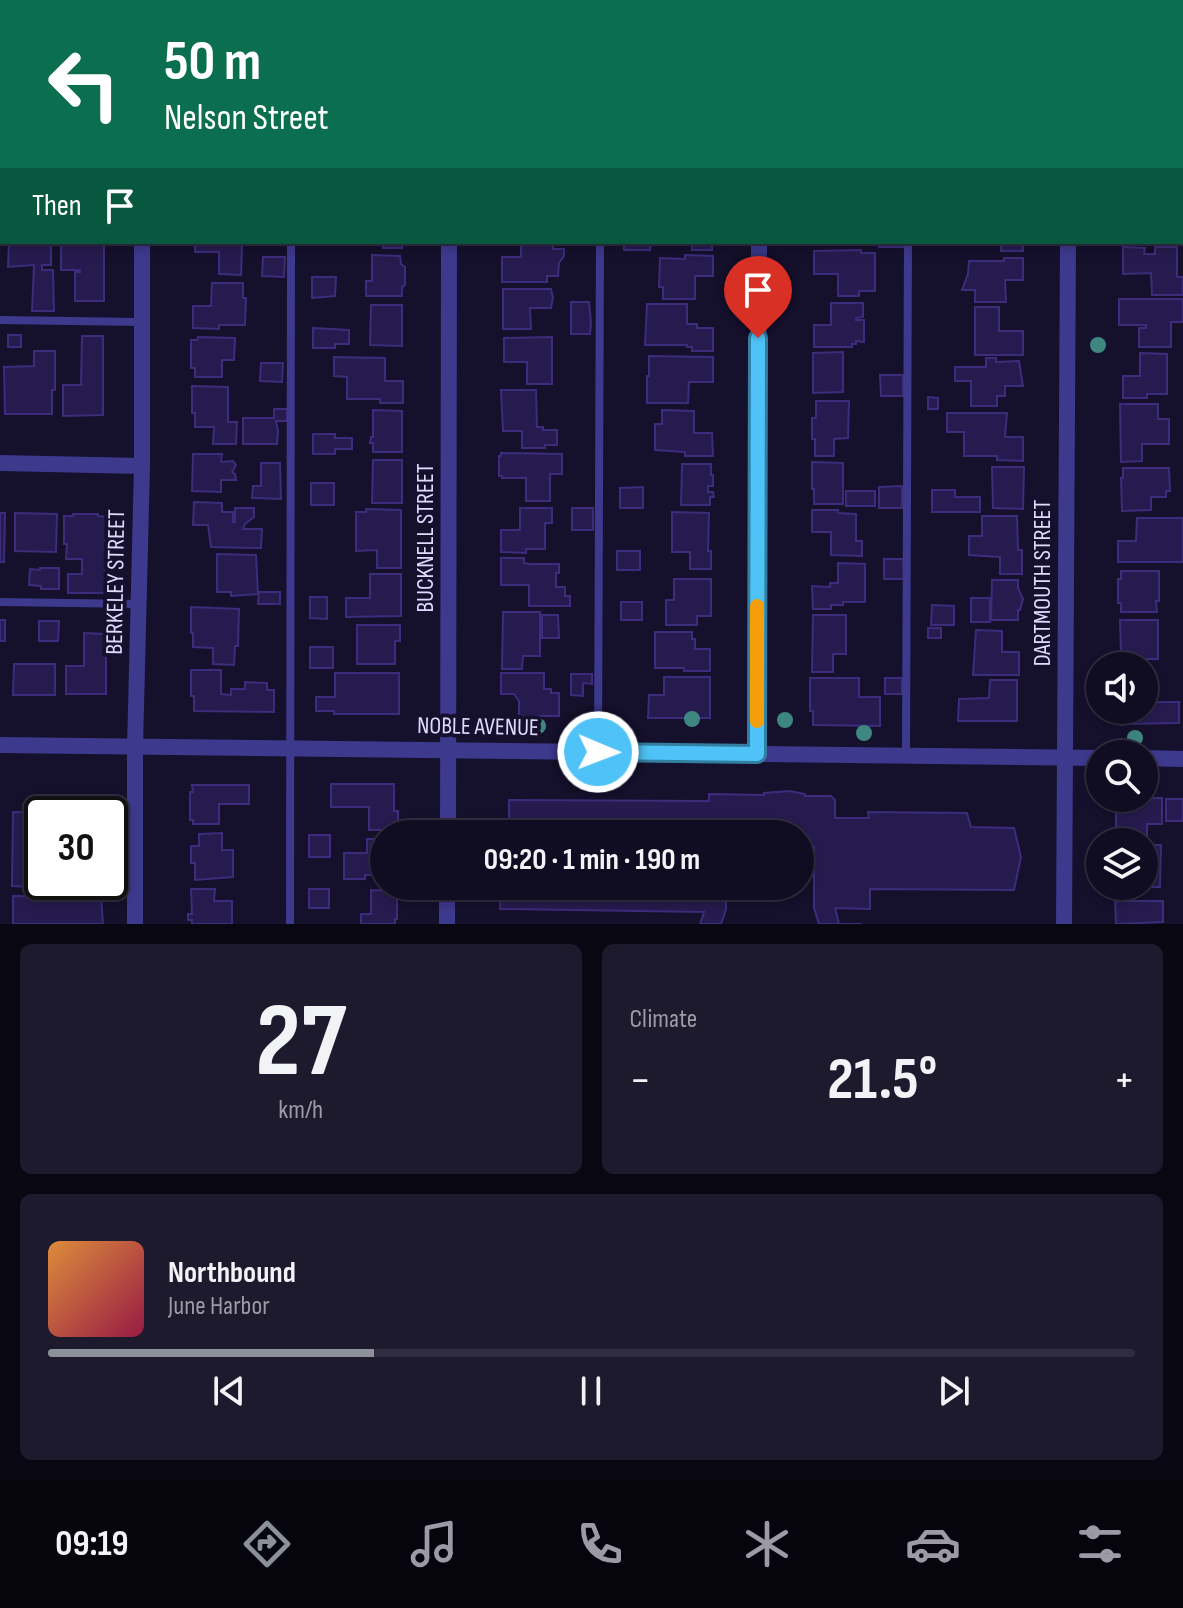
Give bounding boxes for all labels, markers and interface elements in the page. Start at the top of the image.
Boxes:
text: 50 m [164,29,261,96]
icon: left [32,32,136,136]
text: Nelson Street [164,97,328,140]
icon: arrive [98,184,142,228]
text: Then [32,188,82,224]
pin [724,256,792,338]
icon: arrive [736,268,780,312]
street label: BUCKNELL STREET [411,463,440,613]
street label: DARTMOUTH STREET [1028,500,1057,666]
street label: BERKELEY STREET [100,509,131,655]
map controls [1086,652,1158,900]
button: sound [1086,652,1158,724]
position arrow [556,710,640,794]
street label: NOBLE AVENUE [417,711,539,742]
button: search [1086,740,1158,812]
speed limit sign: 30 [24,796,128,900]
button: layers [1086,828,1158,900]
text: 09:20 · 1 min · 190 m [484,842,700,878]
text: 27 [255,980,346,1105]
text: Climate [630,1004,697,1035]
text: 21.5° [827,1044,937,1116]
text: − [630,1054,651,1107]
text: + [1113,1054,1135,1107]
text: km/h [278,1095,323,1126]
text: Northbound [168,1255,296,1291]
text: June Harbor [168,1291,270,1322]
icon: previous [207,1369,251,1413]
icon: pause [569,1369,613,1413]
icon: next [932,1369,976,1413]
icon: directions [239,1516,295,1572]
icon: music [406,1516,462,1572]
icon: phone [572,1516,628,1572]
icon: climate [739,1516,795,1572]
icon: car [905,1516,961,1572]
icon: filters [1072,1516,1128,1572]
text: 09:19 [55,1523,129,1566]

